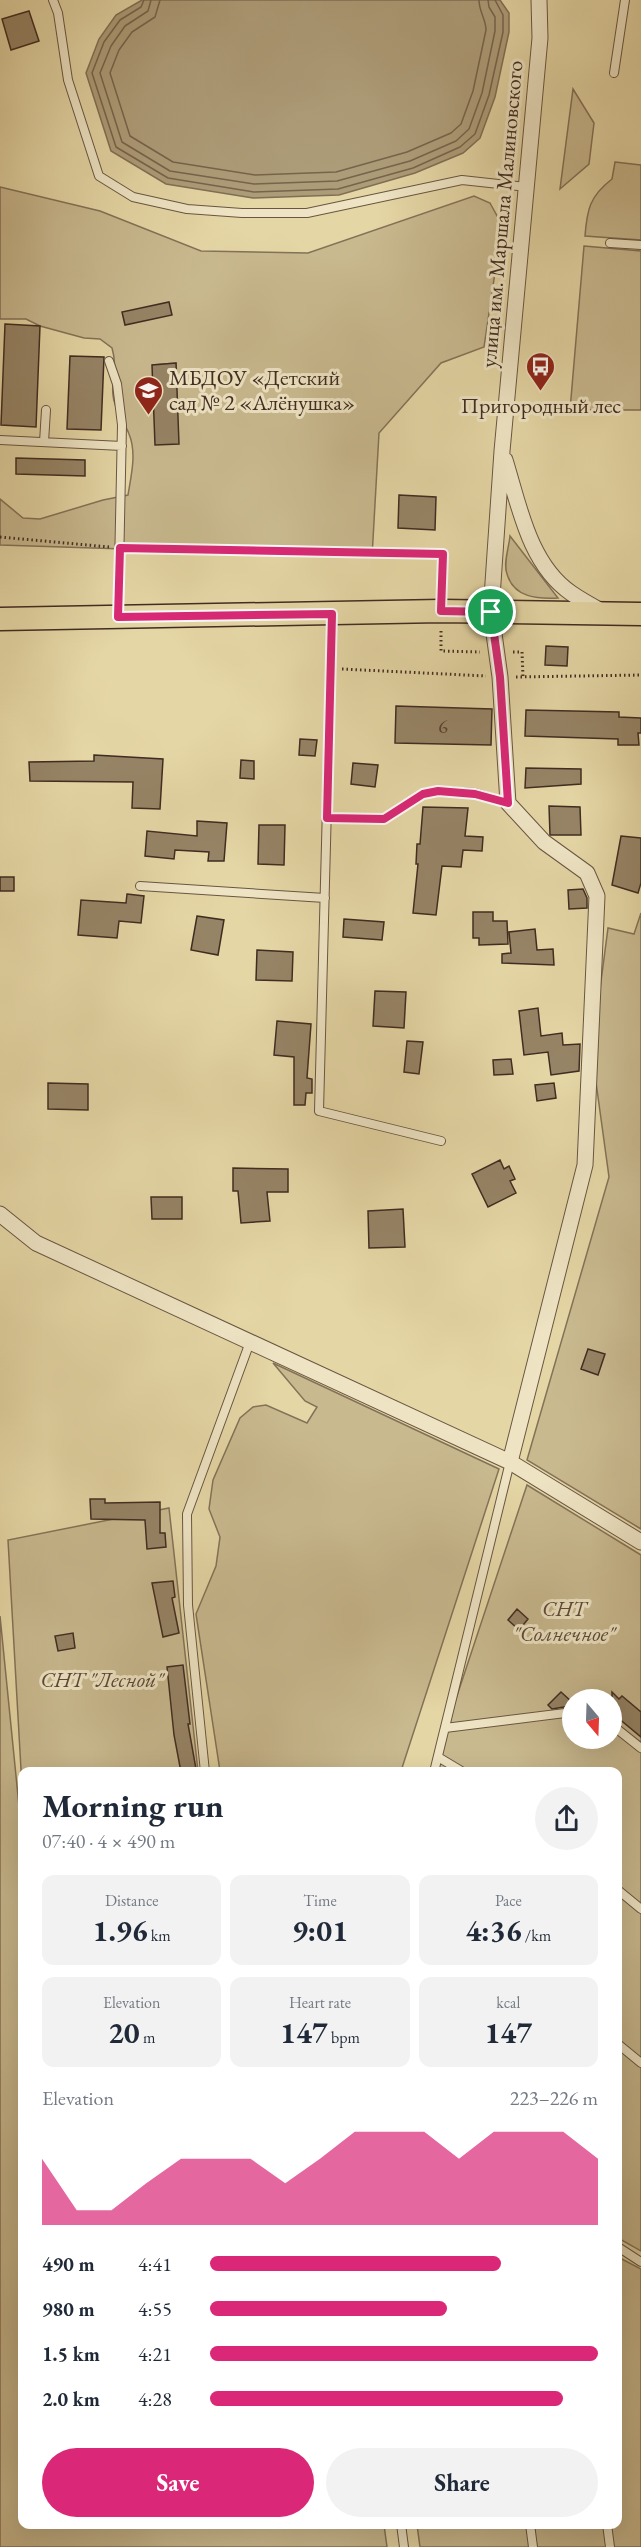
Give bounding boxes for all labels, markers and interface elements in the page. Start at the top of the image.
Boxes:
street label: улица им. Маршала Малиновского [474,59,529,369]
bus stop icon: Пригородный лес [525,350,557,392]
place label: МБДОУ «Детский сад № 2 «Алёнушка» [169,363,355,417]
school or university icon: МБДОУ «Детский сад № 2 «Алёнушка» [132,374,164,416]
place label: Пригородный лес [461,391,621,420]
pin [465,586,516,637]
icon: arrive [474,595,507,628]
house number: 6 [438,713,448,739]
park label: СНТ "Солнечное" [513,1594,618,1648]
park label: СНТ "Лесной" [40,1665,166,1694]
north arrow [562,1689,622,1749]
map controls [562,1689,622,1749]
text: Morning run [42,1784,224,1827]
button: share [535,1787,598,1850]
text: 07:40 · 4 × 490 m [42,1828,175,1854]
text: Distance [105,1890,158,1911]
text: Time [303,1890,337,1911]
text: Pace [495,1890,522,1911]
text: 1.96 [93,1911,148,1950]
text: 9:01 [292,1911,348,1950]
text: 4:36 [466,1911,522,1950]
text: km [148,1925,171,1946]
text: /km [522,1925,551,1946]
text: Elevation [103,1992,160,2013]
text: Heart rate [289,1992,351,2013]
text: kcal [496,1992,520,2013]
text: 20 [108,2013,140,2052]
text: 147 [280,2013,328,2052]
text: 147 [485,2013,532,2052]
text: m [140,2027,155,2048]
text: bpm [328,2027,360,2048]
text: Elevation [42,2085,114,2111]
text: 223–226 m [510,2085,598,2111]
text: 490 m [42,2251,95,2277]
text: 4:41 [138,2251,172,2277]
text: 980 m [42,2296,95,2322]
text: 4:55 [138,2296,172,2322]
text: 1.5 km [42,2341,100,2367]
text: 4:21 [138,2341,172,2367]
text: 2.0 km [42,2386,100,2412]
text: 4:28 [138,2386,172,2412]
button: Save [42,2448,314,2517]
button: Share [326,2448,598,2517]

